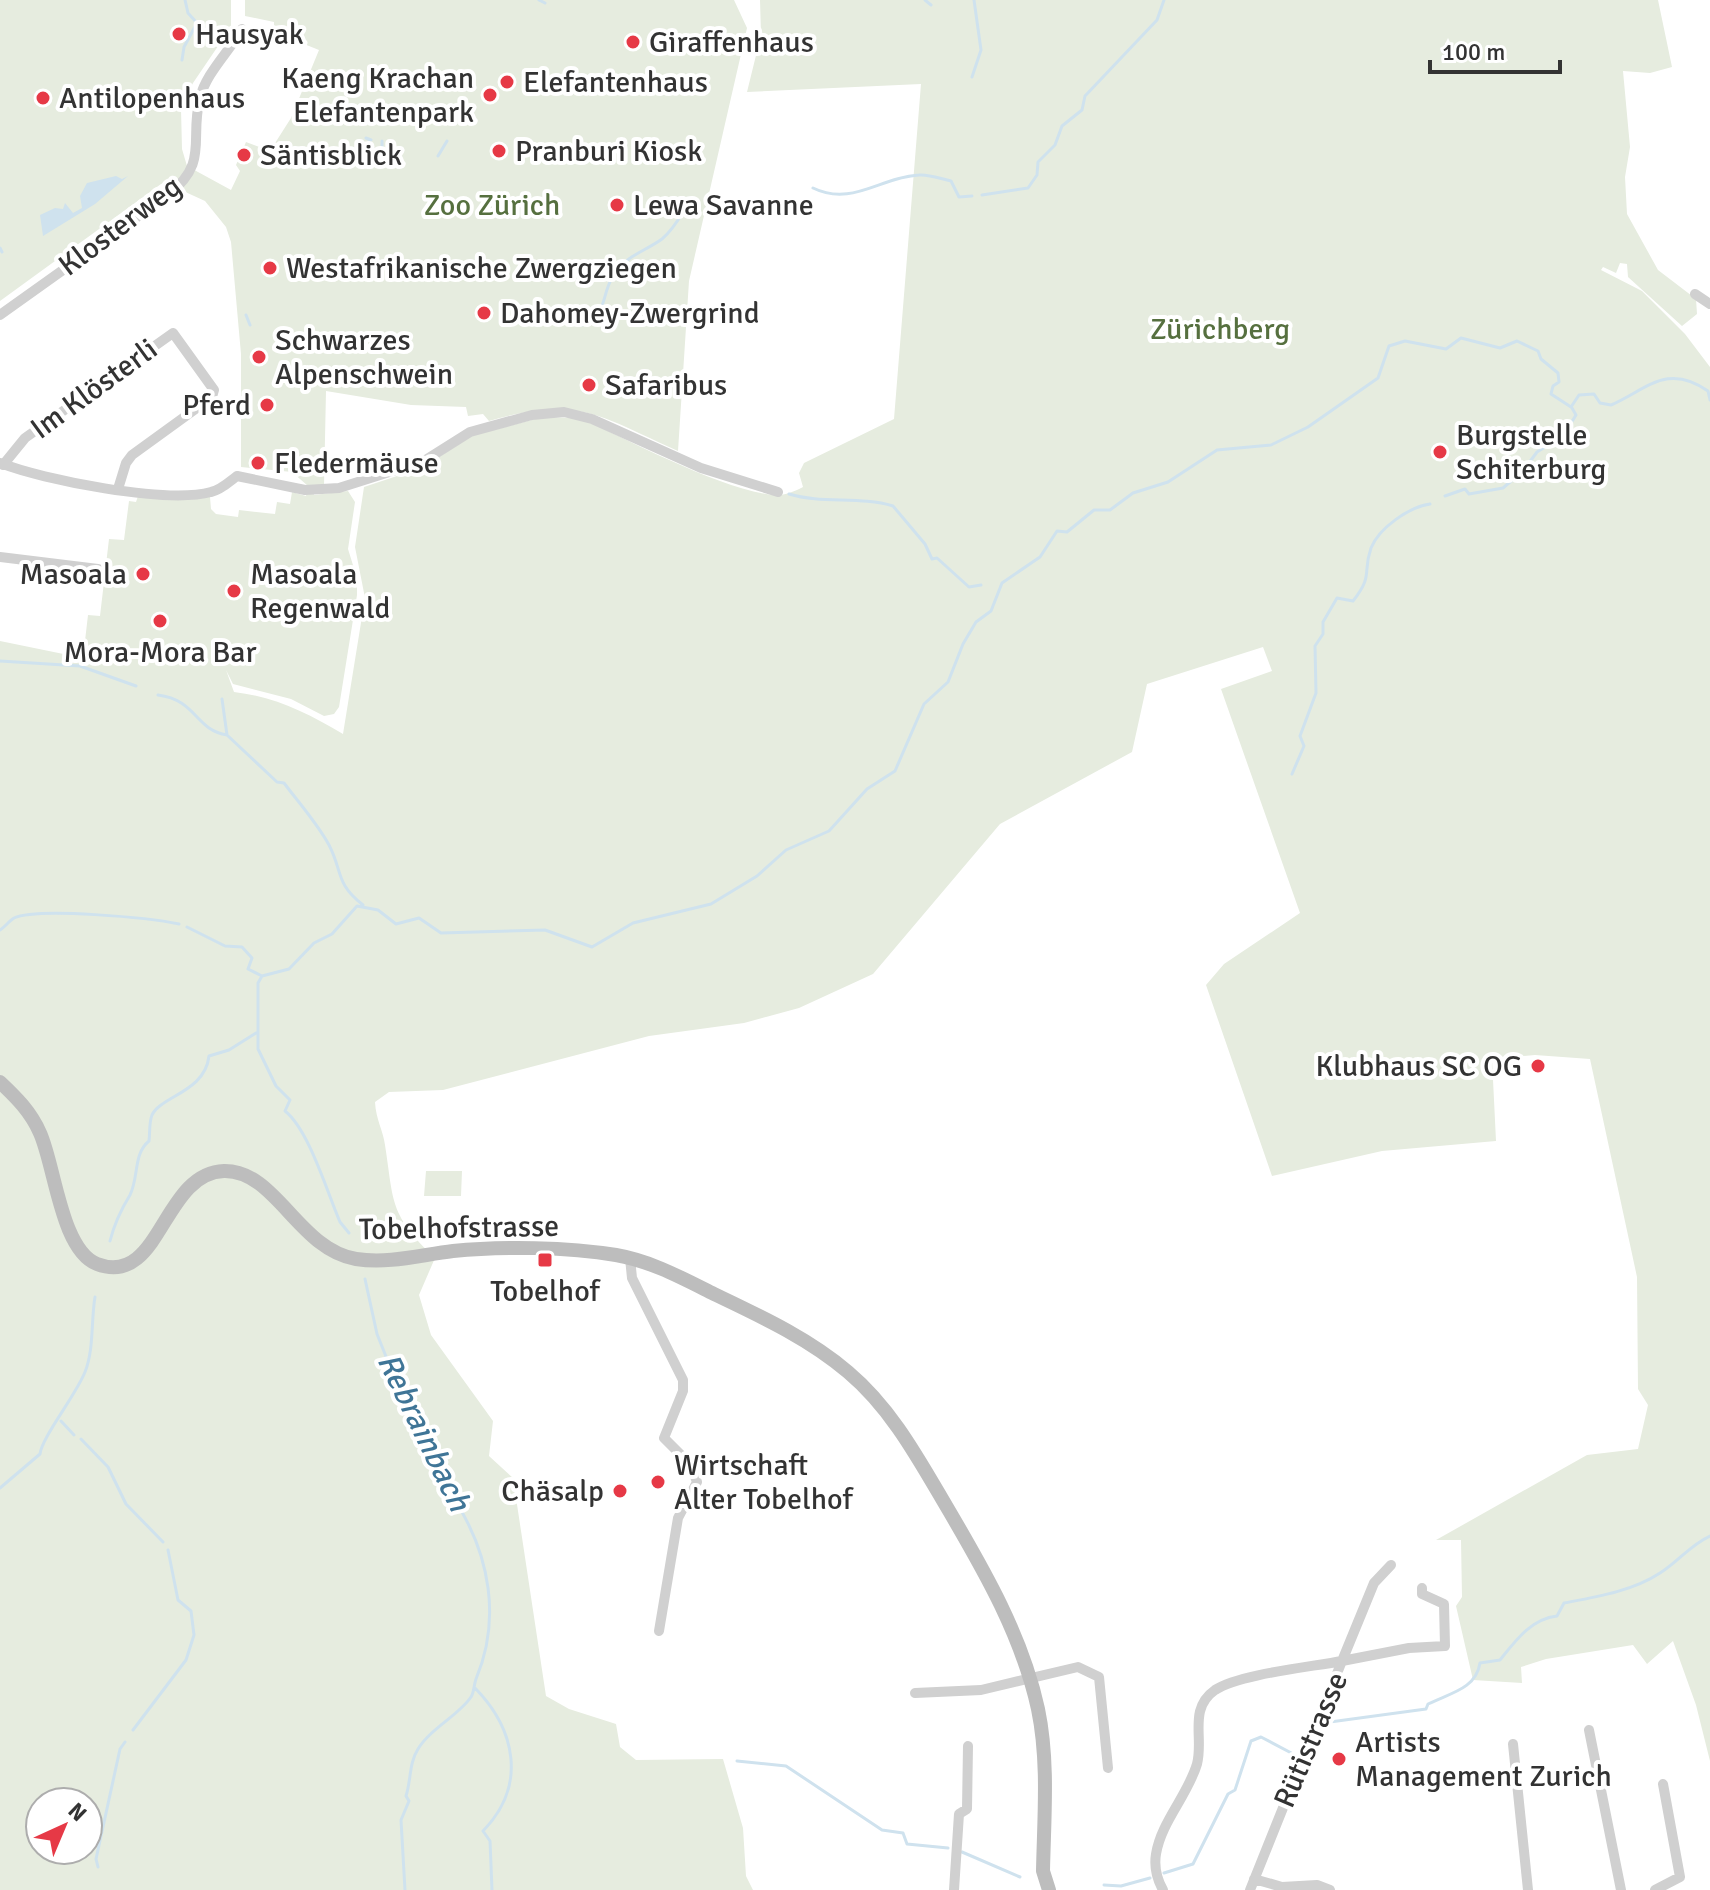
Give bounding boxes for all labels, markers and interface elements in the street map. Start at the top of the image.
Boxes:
place label: Hausyak [195,16,304,53]
place label: Giraffenhaus [649,24,814,61]
scale bar [1430,24,1560,74]
marker: Hausyak [170,25,188,43]
marker: Giraffenhaus [624,33,642,51]
text: 100 m [1442,37,1505,67]
place label: Kaeng Krachan Elefantenpark [281,60,474,131]
place label: Elefantenhaus [523,64,708,101]
marker: Elefantenhaus [498,73,516,91]
place label: Antilopenhaus [59,80,245,117]
marker: Kaeng Krachan Elefantenpark [481,86,499,104]
marker: Antilopenhaus [34,89,52,107]
place label: Pranburi Kiosk [515,133,702,170]
place label: Säntisblick [260,137,402,174]
marker: Pranburi Kiosk [490,142,508,160]
marker: Säntisblick [235,146,253,164]
street label: Klosterweg [51,168,189,284]
park label: Zoo Zürich [424,187,560,224]
place label: Lewa Savanne [633,187,814,224]
marker: Lewa Savanne [608,196,626,214]
place label: Westafrikanische Zwergziegen [286,250,677,287]
marker: Westafrikanische Zwergziegen [261,259,279,277]
place label: Dahomey-Zwergrind [500,295,760,332]
marker: Dahomey-Zwergrind [475,304,493,322]
park label: Zürichberg [1150,311,1290,348]
place label: Schwarzes Alpenschwein [275,322,453,393]
street label: Im Klösterli [23,331,165,447]
marker: Schwarzes Alpenschwein [250,348,268,366]
place label: Safaribus [605,367,727,404]
marker: Safaribus [580,376,598,394]
place label: Pferd [182,387,251,424]
marker: Pferd [258,396,276,414]
place label: Burgstelle Schiterburg [1456,417,1606,488]
marker: Burgstelle Schiterburg [1431,443,1449,461]
place label: Fledermäuse [274,445,439,482]
marker: Fledermäuse [249,454,267,472]
place label: Masoala [20,556,127,593]
place label: Masoala Regenwald [250,556,391,627]
marker: Masoala [134,565,152,583]
marker: Masoala Regenwald [225,582,243,600]
marker: Mora-Mora Bar [151,612,169,630]
place label: Mora-Mora Bar [63,634,257,671]
place label: Klubhaus SC OG [1315,1048,1522,1085]
marker: Klubhaus SC OG [1529,1057,1547,1075]
street label: Tobelhofstrasse [359,1208,559,1248]
marker: Tobelhof [536,1251,554,1269]
place label: Tobelhof [490,1273,602,1310]
water label: Rebrainbach [369,1347,480,1519]
place label: Wirtschaft Alter Tobelhof [674,1447,854,1518]
place label: Chäsalp [501,1473,604,1510]
marker: Wirtschaft Alter Tobelhof [649,1473,667,1491]
marker: Chäsalp [611,1482,629,1500]
street label: Rütistrasse [1266,1667,1356,1813]
place label: Artists Management Zurich [1355,1724,1612,1795]
marker: Artists Management Zurich [1330,1750,1348,1768]
north arrow [24,1786,104,1866]
text: N [63,1797,92,1827]

